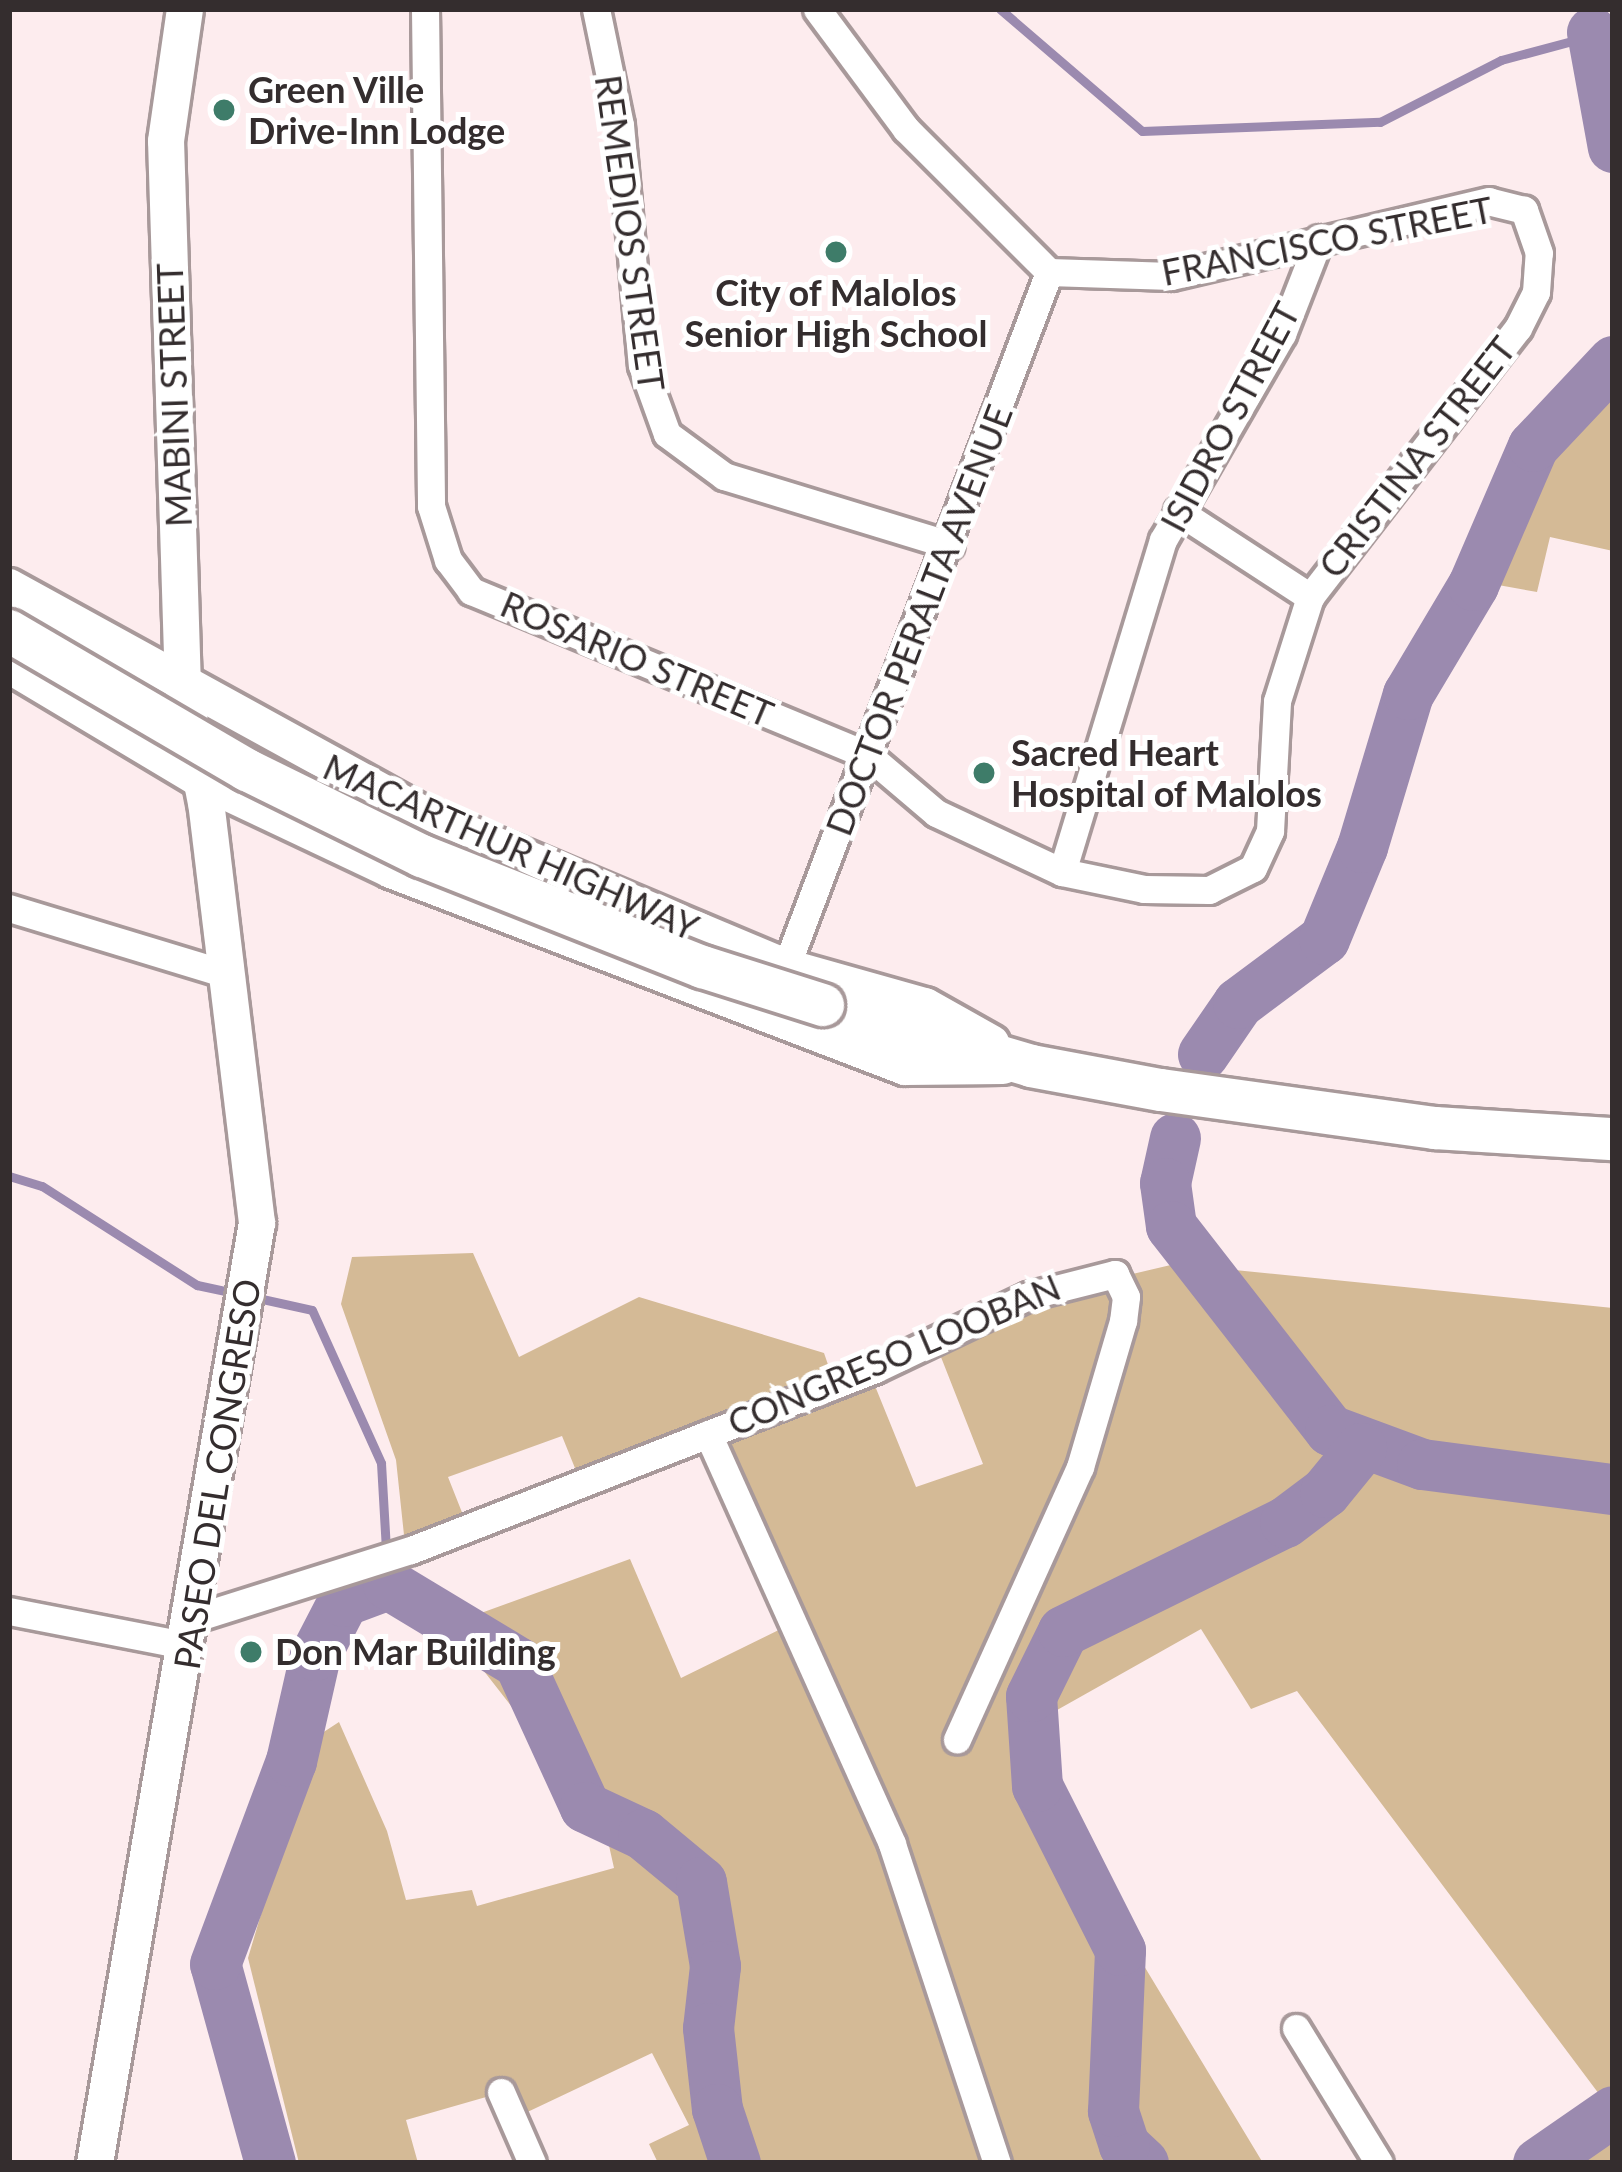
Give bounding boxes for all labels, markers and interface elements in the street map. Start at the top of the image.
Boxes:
place label: Green Ville Drive-Inn Lodge [248,67,505,152]
street label: REMEDIOS STREET [586,72,674,394]
marker: Green Ville Drive-Inn Lodge [211,97,237,123]
street label: FRANCISCO STREET [1158,188,1496,294]
marker: City of Malolos Senior High School [823,239,849,265]
street label: MABINI STREET [148,262,200,528]
place label: City of Malolos Senior High School [684,270,988,355]
street label: ISIDRO STREET [1151,295,1309,539]
street label: CRISTINA STREET [1309,328,1525,586]
street label: DOCTOR PERALTA AVENUE [816,398,1022,842]
street label: ROSARIO STREET [494,582,780,736]
place label: Sacred Heart Hospital of Malolos [1011,730,1322,815]
street label: MACARTHUR HIGHWAY [317,745,705,949]
marker: Sacred Heart Hospital of Malolos [968,757,1000,789]
street label: CONGRESO LOOBAN [721,1265,1067,1445]
street label: PASEO DEL CONGRESO [165,1275,269,1673]
place label: Don Mar Building [275,1630,557,1674]
marker: Don Mar Building [238,1639,264,1665]

